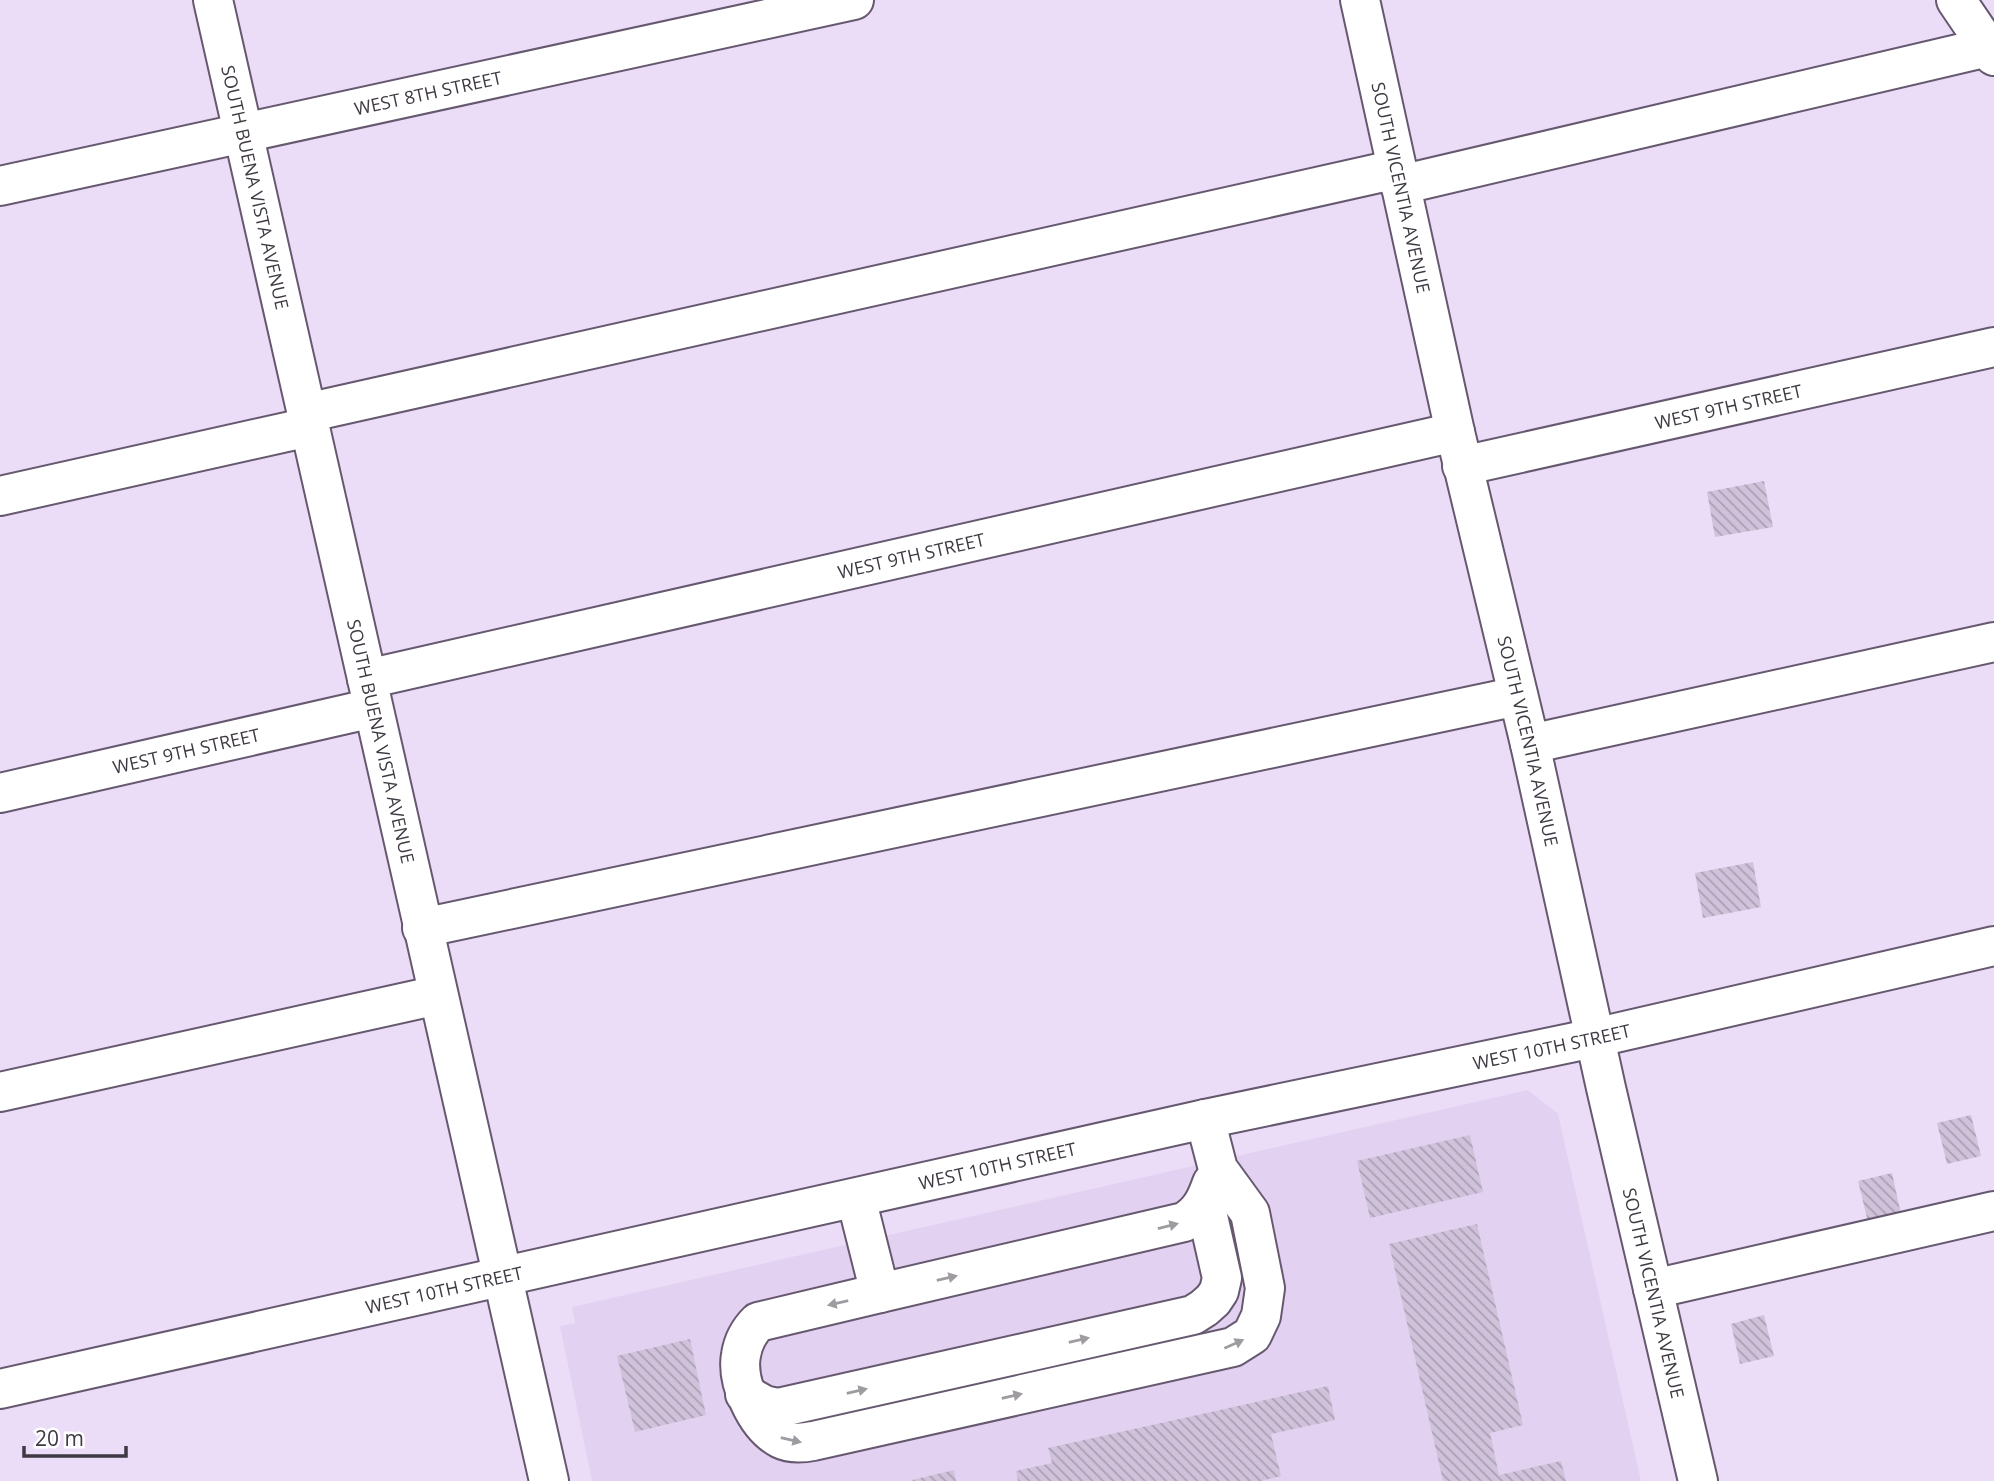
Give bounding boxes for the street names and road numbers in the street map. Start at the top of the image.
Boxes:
street label: SOUTH BUENA VISTA AVENUE [216,63,295,312]
street label: WEST 8TH STREET [352,65,504,120]
street label: SOUTH VICENTIA AVENUE [1366,80,1436,295]
street label: WEST 9TH STREET [1653,378,1804,435]
street label: WEST 9TH STREET [835,527,987,584]
street label: SOUTH BUENA VISTA AVENUE [342,617,420,866]
street label: SOUTH VICENTIA AVENUE [1492,633,1564,849]
street label: WEST 9TH STREET [110,722,262,779]
street label: WEST 10TH STREET [1471,1018,1633,1075]
street label: WEST 10TH STREET [916,1136,1078,1195]
street label: SOUTH VICENTIA AVENUE [1618,1185,1690,1401]
street label: WEST 10TH STREET [363,1260,525,1319]

